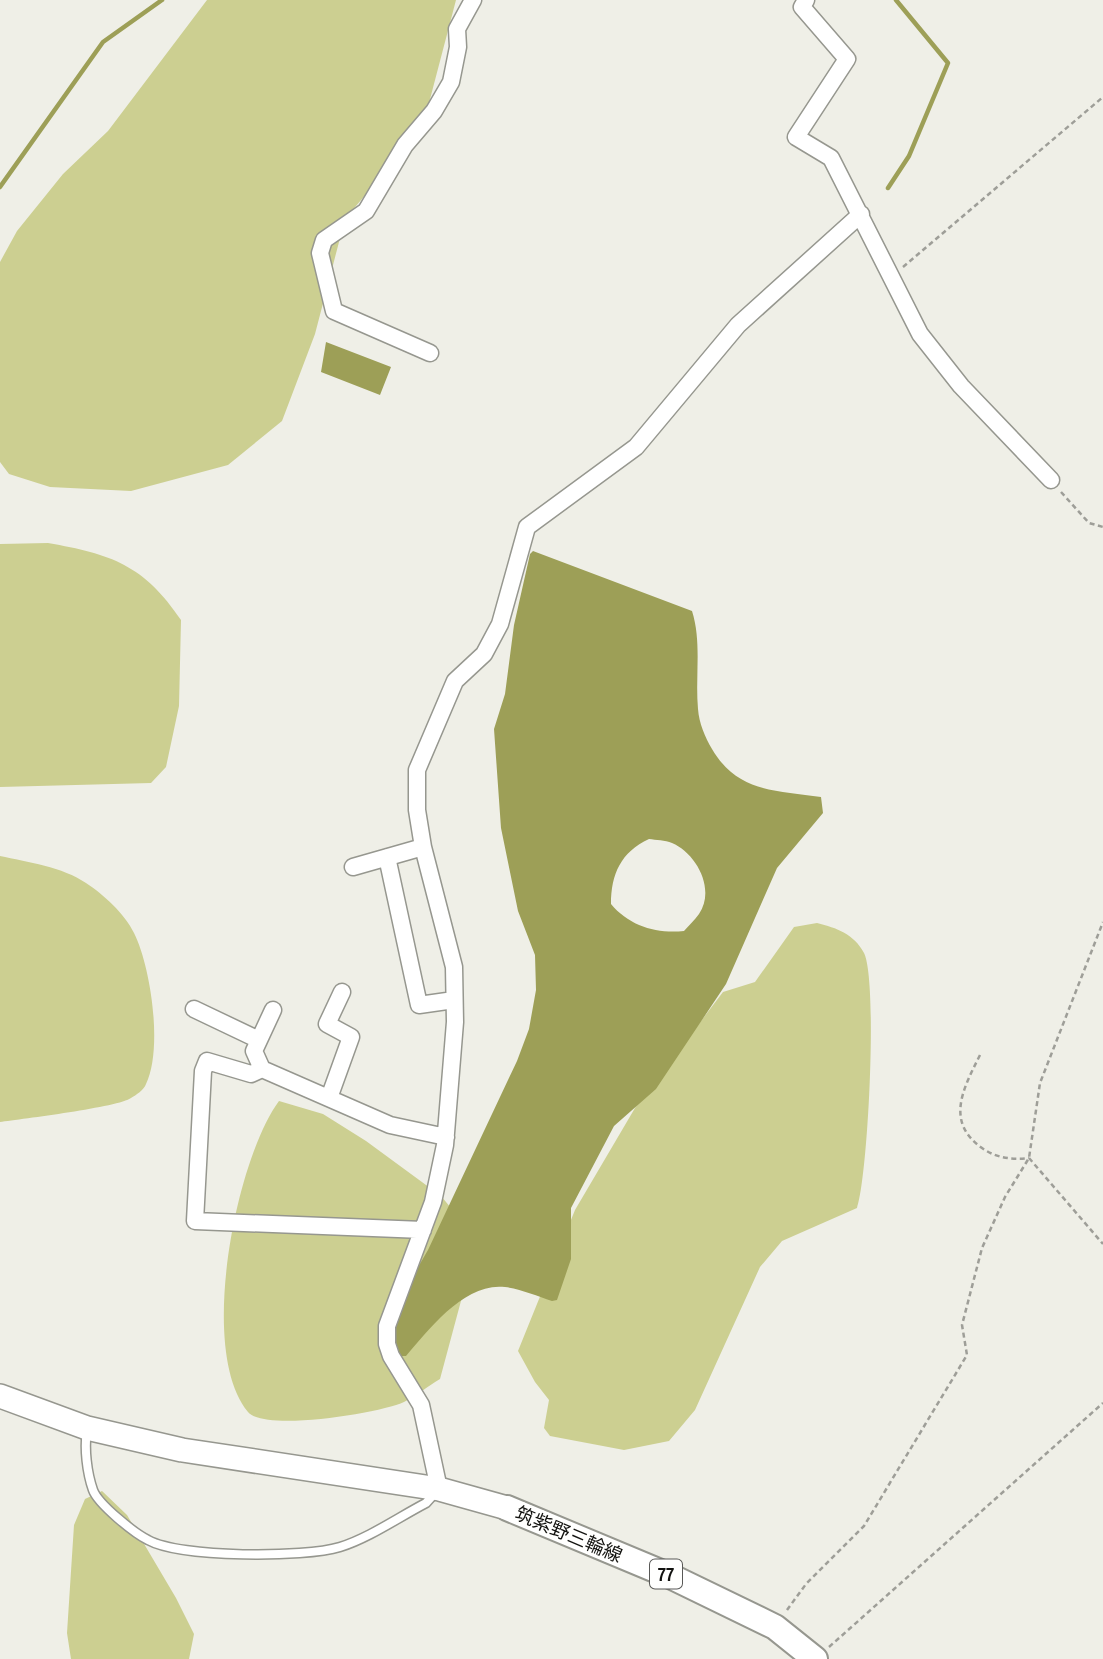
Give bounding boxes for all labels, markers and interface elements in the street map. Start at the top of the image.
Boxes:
street label: 筑紫野三輪線 [511,1500,627,1568]
road number: 77 [650,1560,682,1588]

